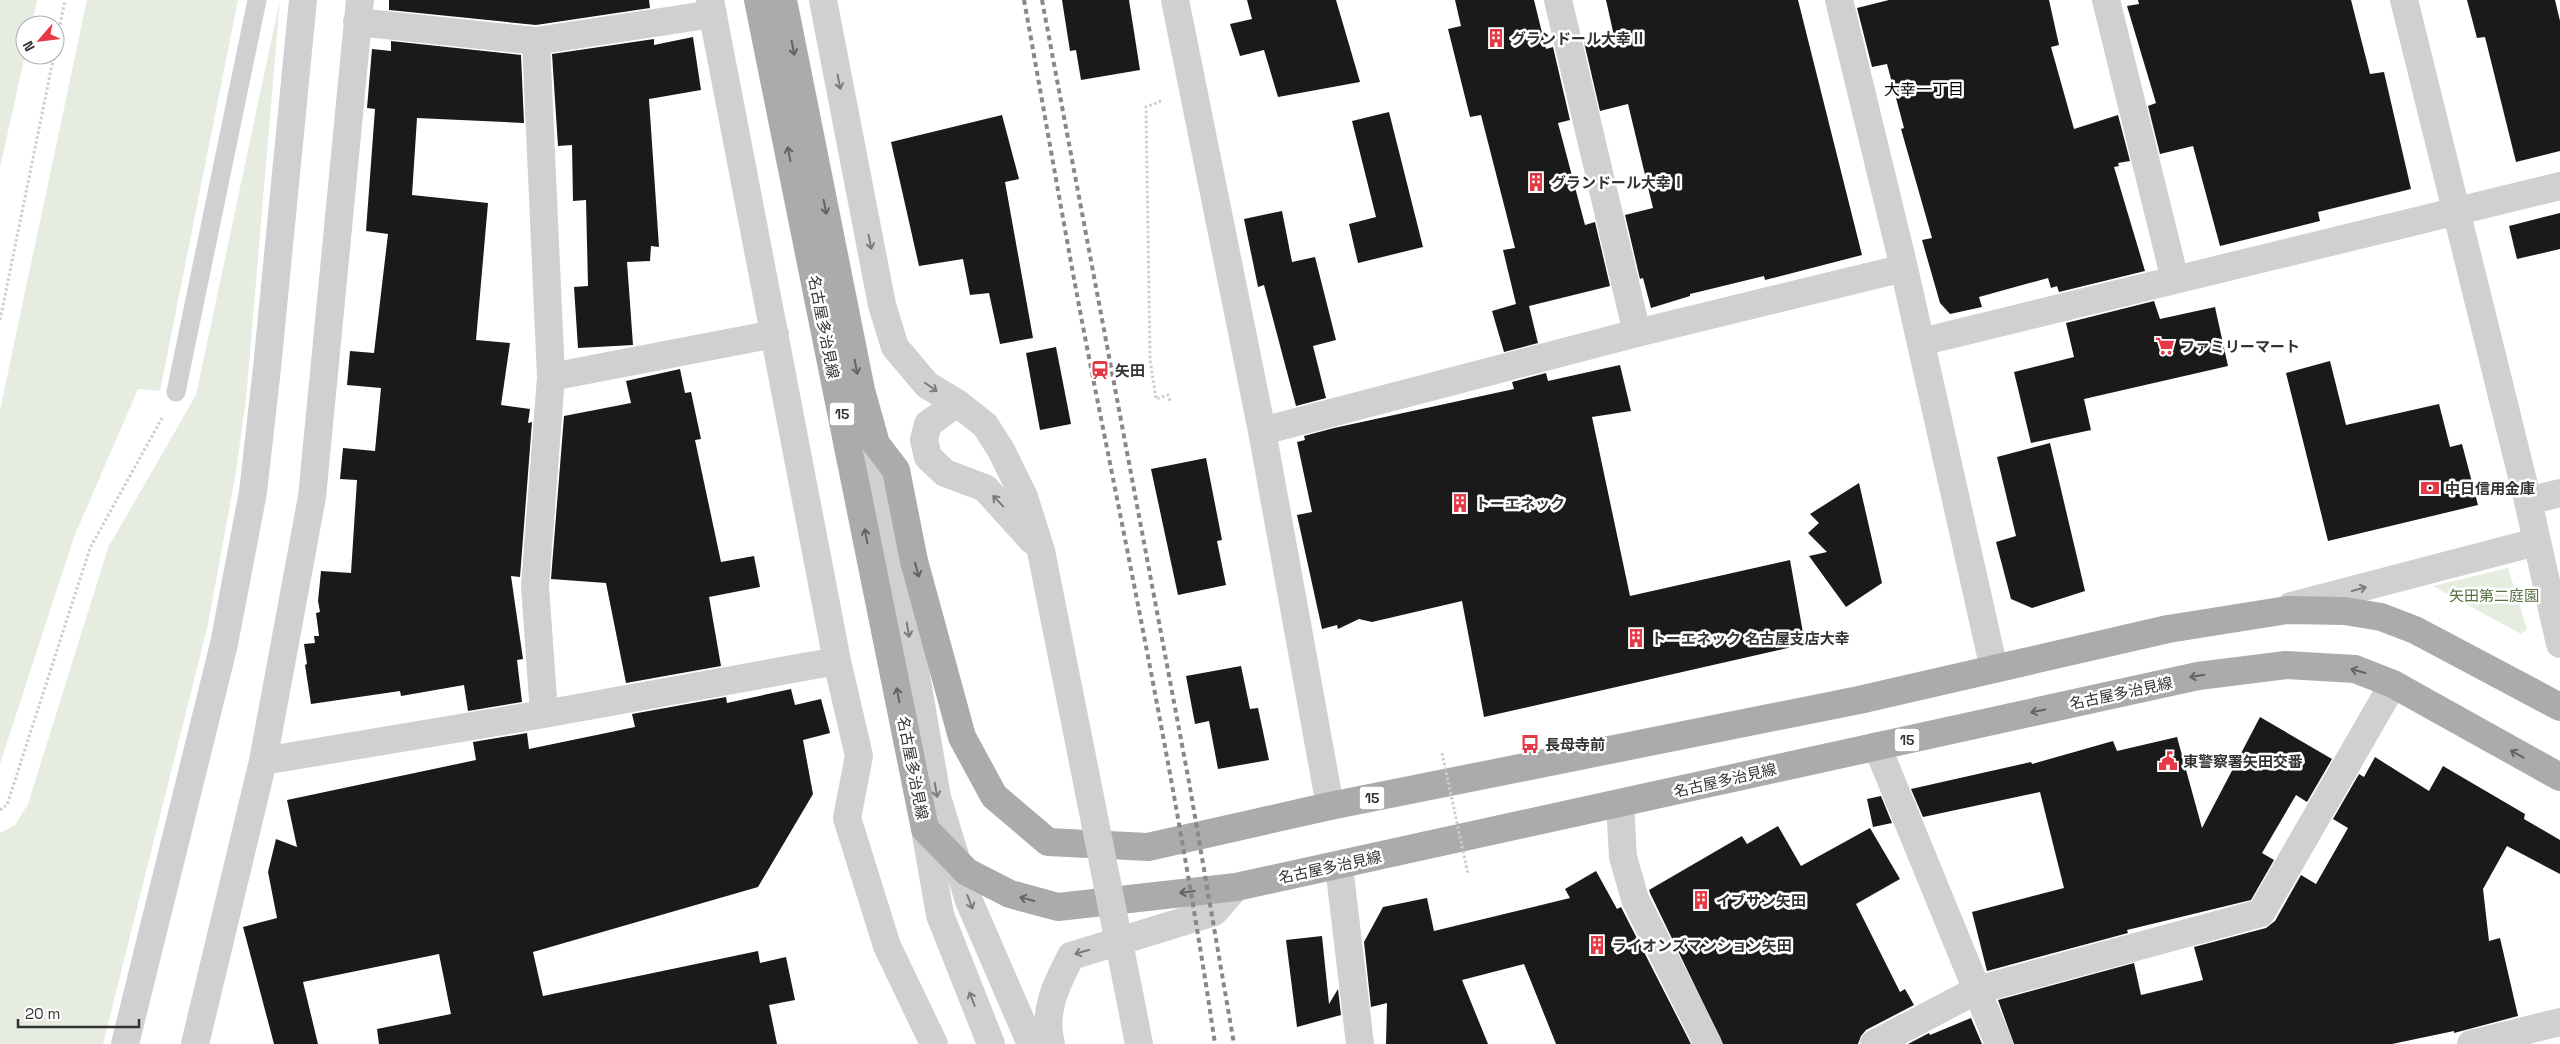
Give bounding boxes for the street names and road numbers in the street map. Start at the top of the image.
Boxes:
street label: 名古屋多治見線 [805,274,843,380]
road number: 15 [830,402,854,426]
street label: 名古屋多治見線 [2068,673,2174,713]
street label: 名古屋多治見線 [894,715,932,821]
road number: 15 [1894,728,1920,752]
street label: 名古屋多治見線 [1672,759,1778,801]
road number: 15 [1360,786,1384,810]
street label: 名古屋多治見線 [1277,847,1383,887]

